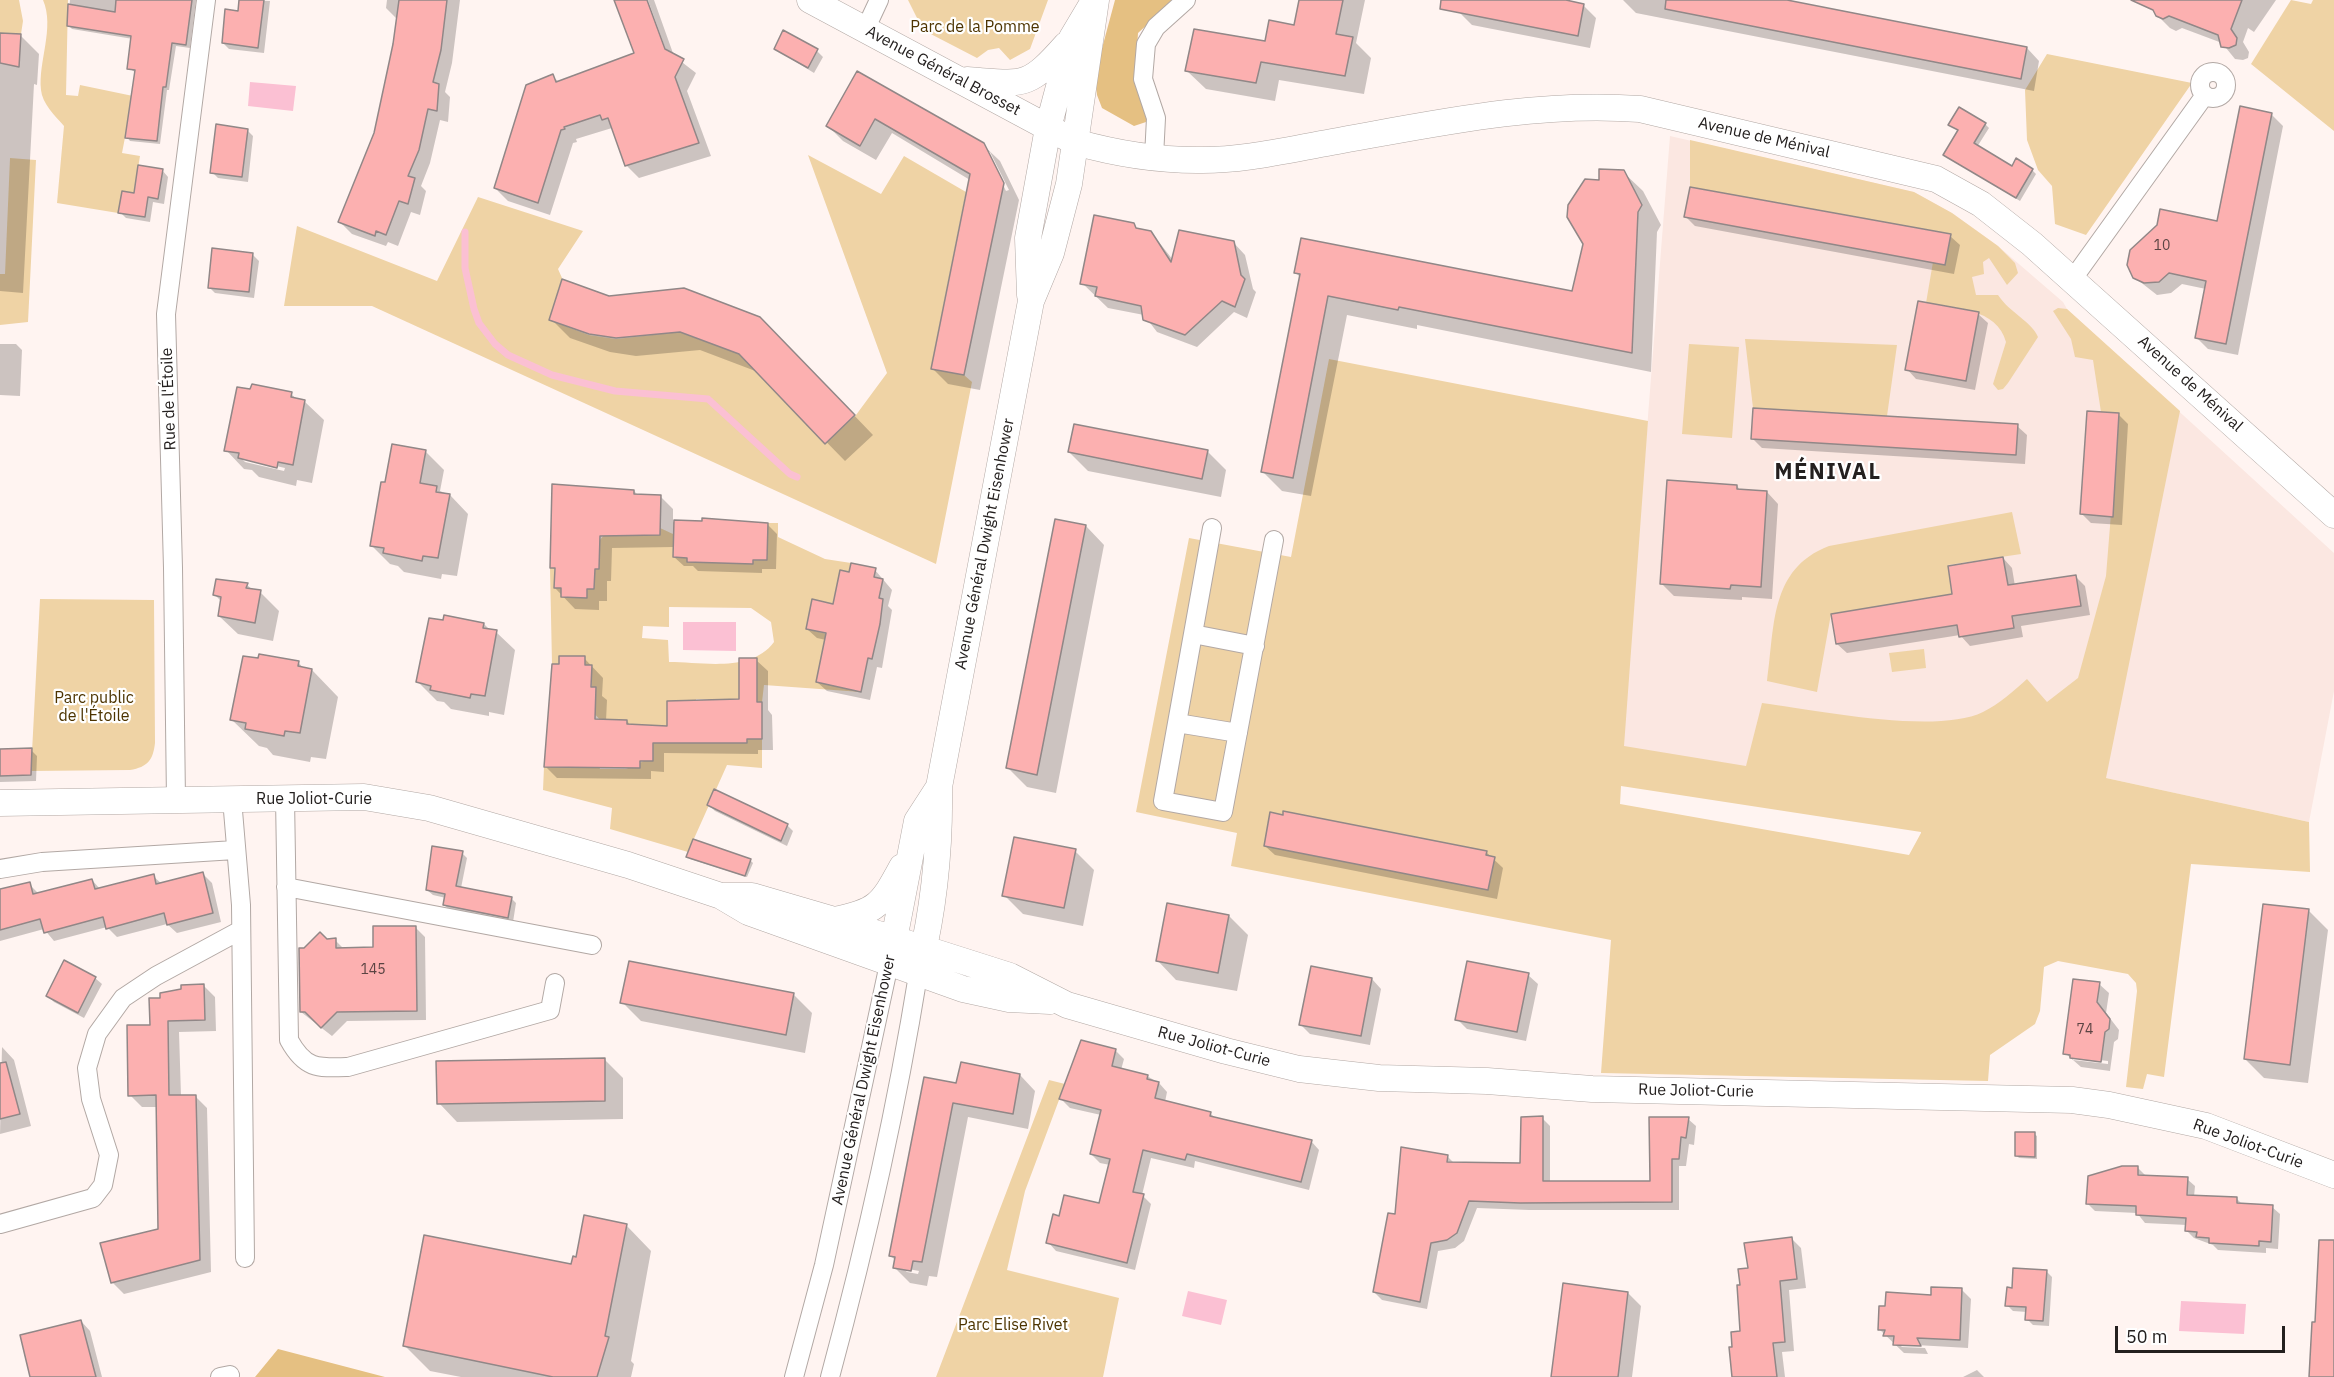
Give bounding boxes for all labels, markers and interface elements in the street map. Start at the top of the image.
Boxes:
park label: Parc de la Pomme [910,17,1040,37]
street label: Avenue Général Brosset [862,22,1024,120]
street label: Avenue de Ménival [1696,114,1832,162]
house number: 10 [2154,238,2170,254]
street label: Avenue de Ménival [2134,332,2246,436]
street label: Rue de l'Étoile [158,347,180,451]
street label: Avenue Général Dwight Eisenhower [951,417,1019,671]
district label: MÉNIVAL [1774,460,1882,486]
park label: Parc public de l'Étoile [54,688,134,726]
street label: Rue Joliot-Curie [256,789,372,809]
street label: Avenue Général Dwight Eisenhower [828,953,900,1207]
house number: 145 [360,962,386,978]
house number: 74 [2077,1022,2093,1038]
street label: Rue Joliot-Curie [1156,1023,1272,1071]
street label: Rue Joliot-Curie [1638,1080,1754,1102]
street label: Rue Joliot-Curie [2190,1115,2306,1173]
scale bar [2118,1314,2288,1352]
park label: Parc Elise Rivet [958,1315,1068,1335]
text: 50 m [2126,1325,2168,1348]

